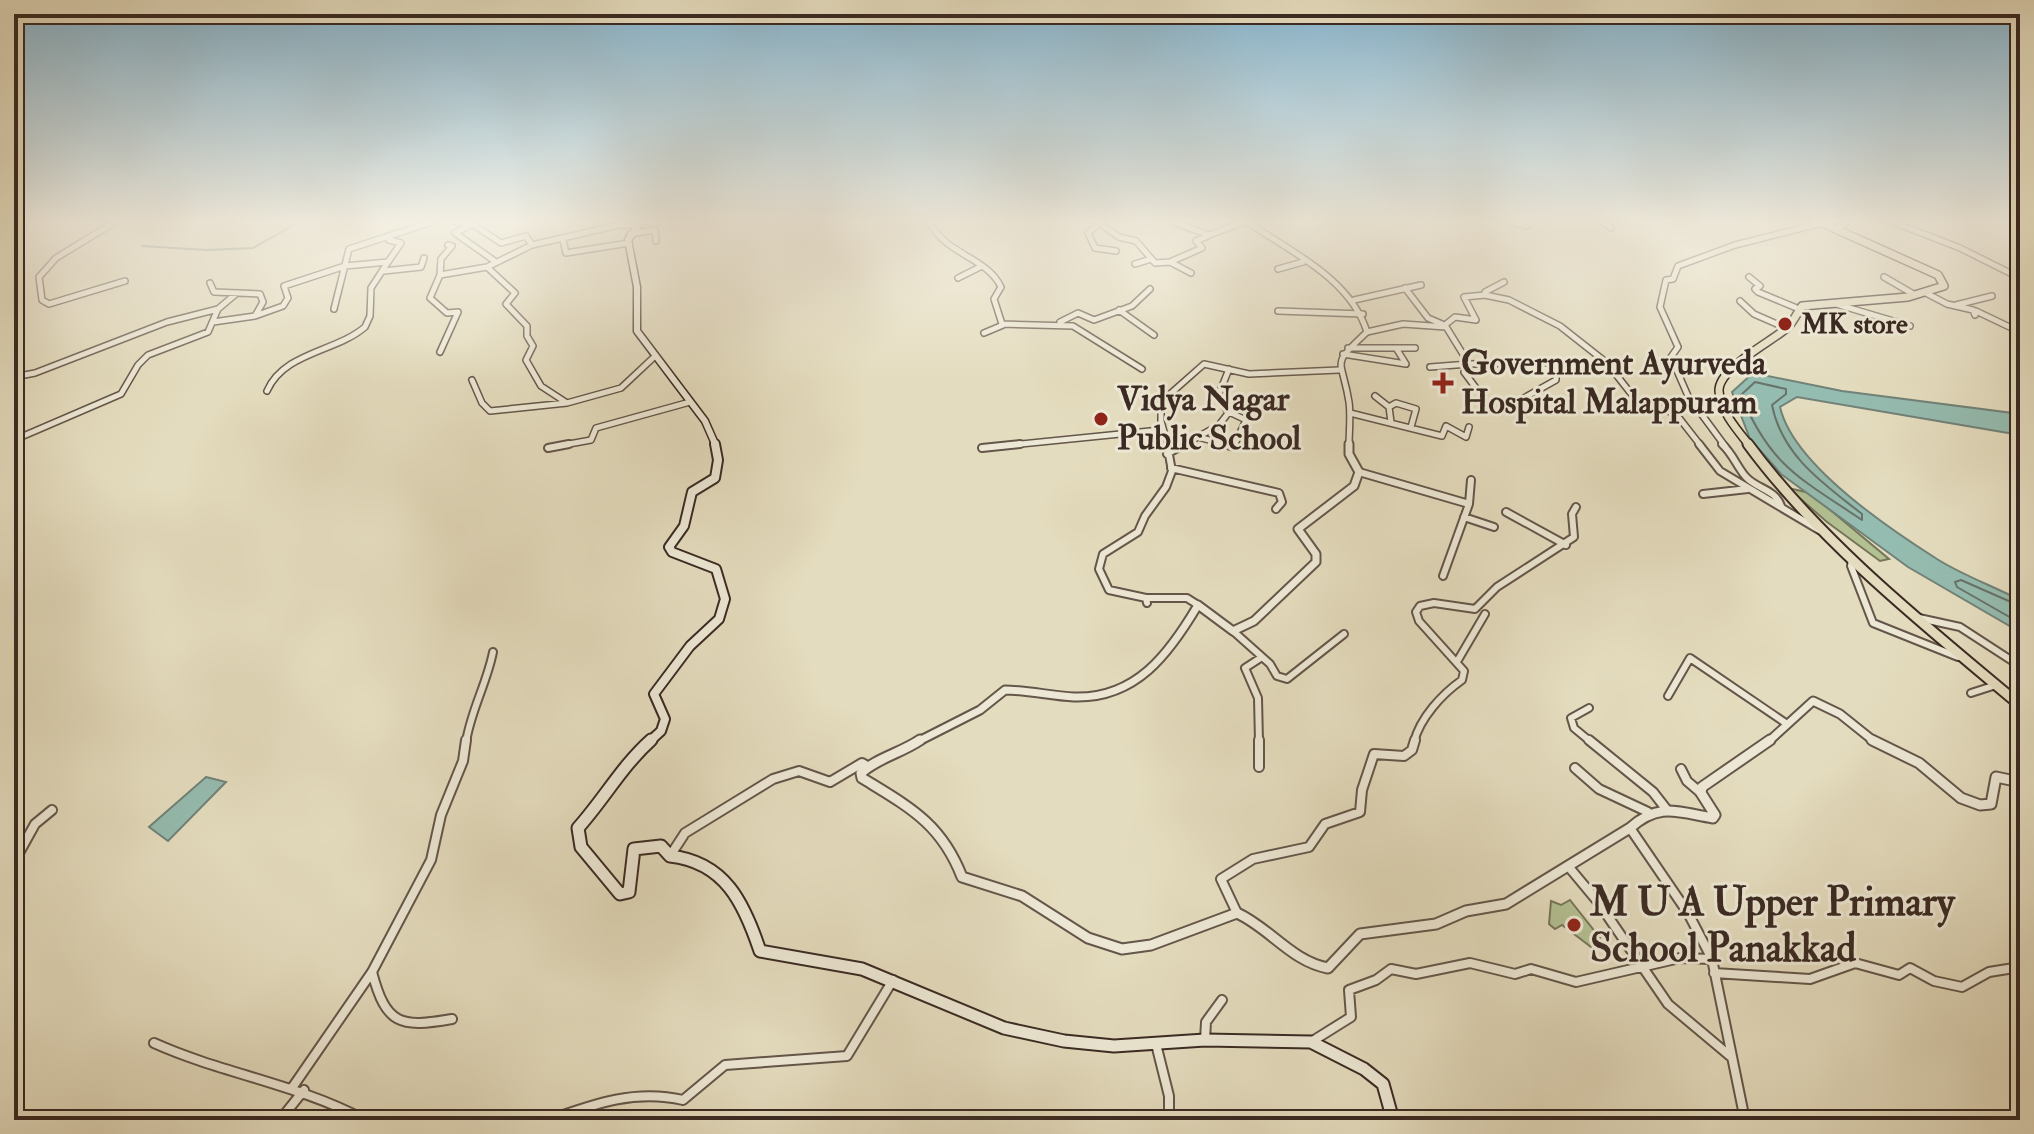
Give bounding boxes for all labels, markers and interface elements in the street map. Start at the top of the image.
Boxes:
place label: MK store [1800,307,1908,342]
marker: MK store [1776,315,1794,333]
place label: Government Ayurveda Hospital Malappuram [1461,342,1767,424]
marker: Government Ayurveda Hospital Malappuram [1432,372,1454,394]
place label: Vidya Nagar Public School [1116,378,1301,460]
marker: Vidya Nagar Public School [1092,410,1110,428]
place label: M U A Upper Primary School Panakkad [1589,877,1956,974]
marker: M U A Upper Primary School Panakkad [1565,916,1583,934]

